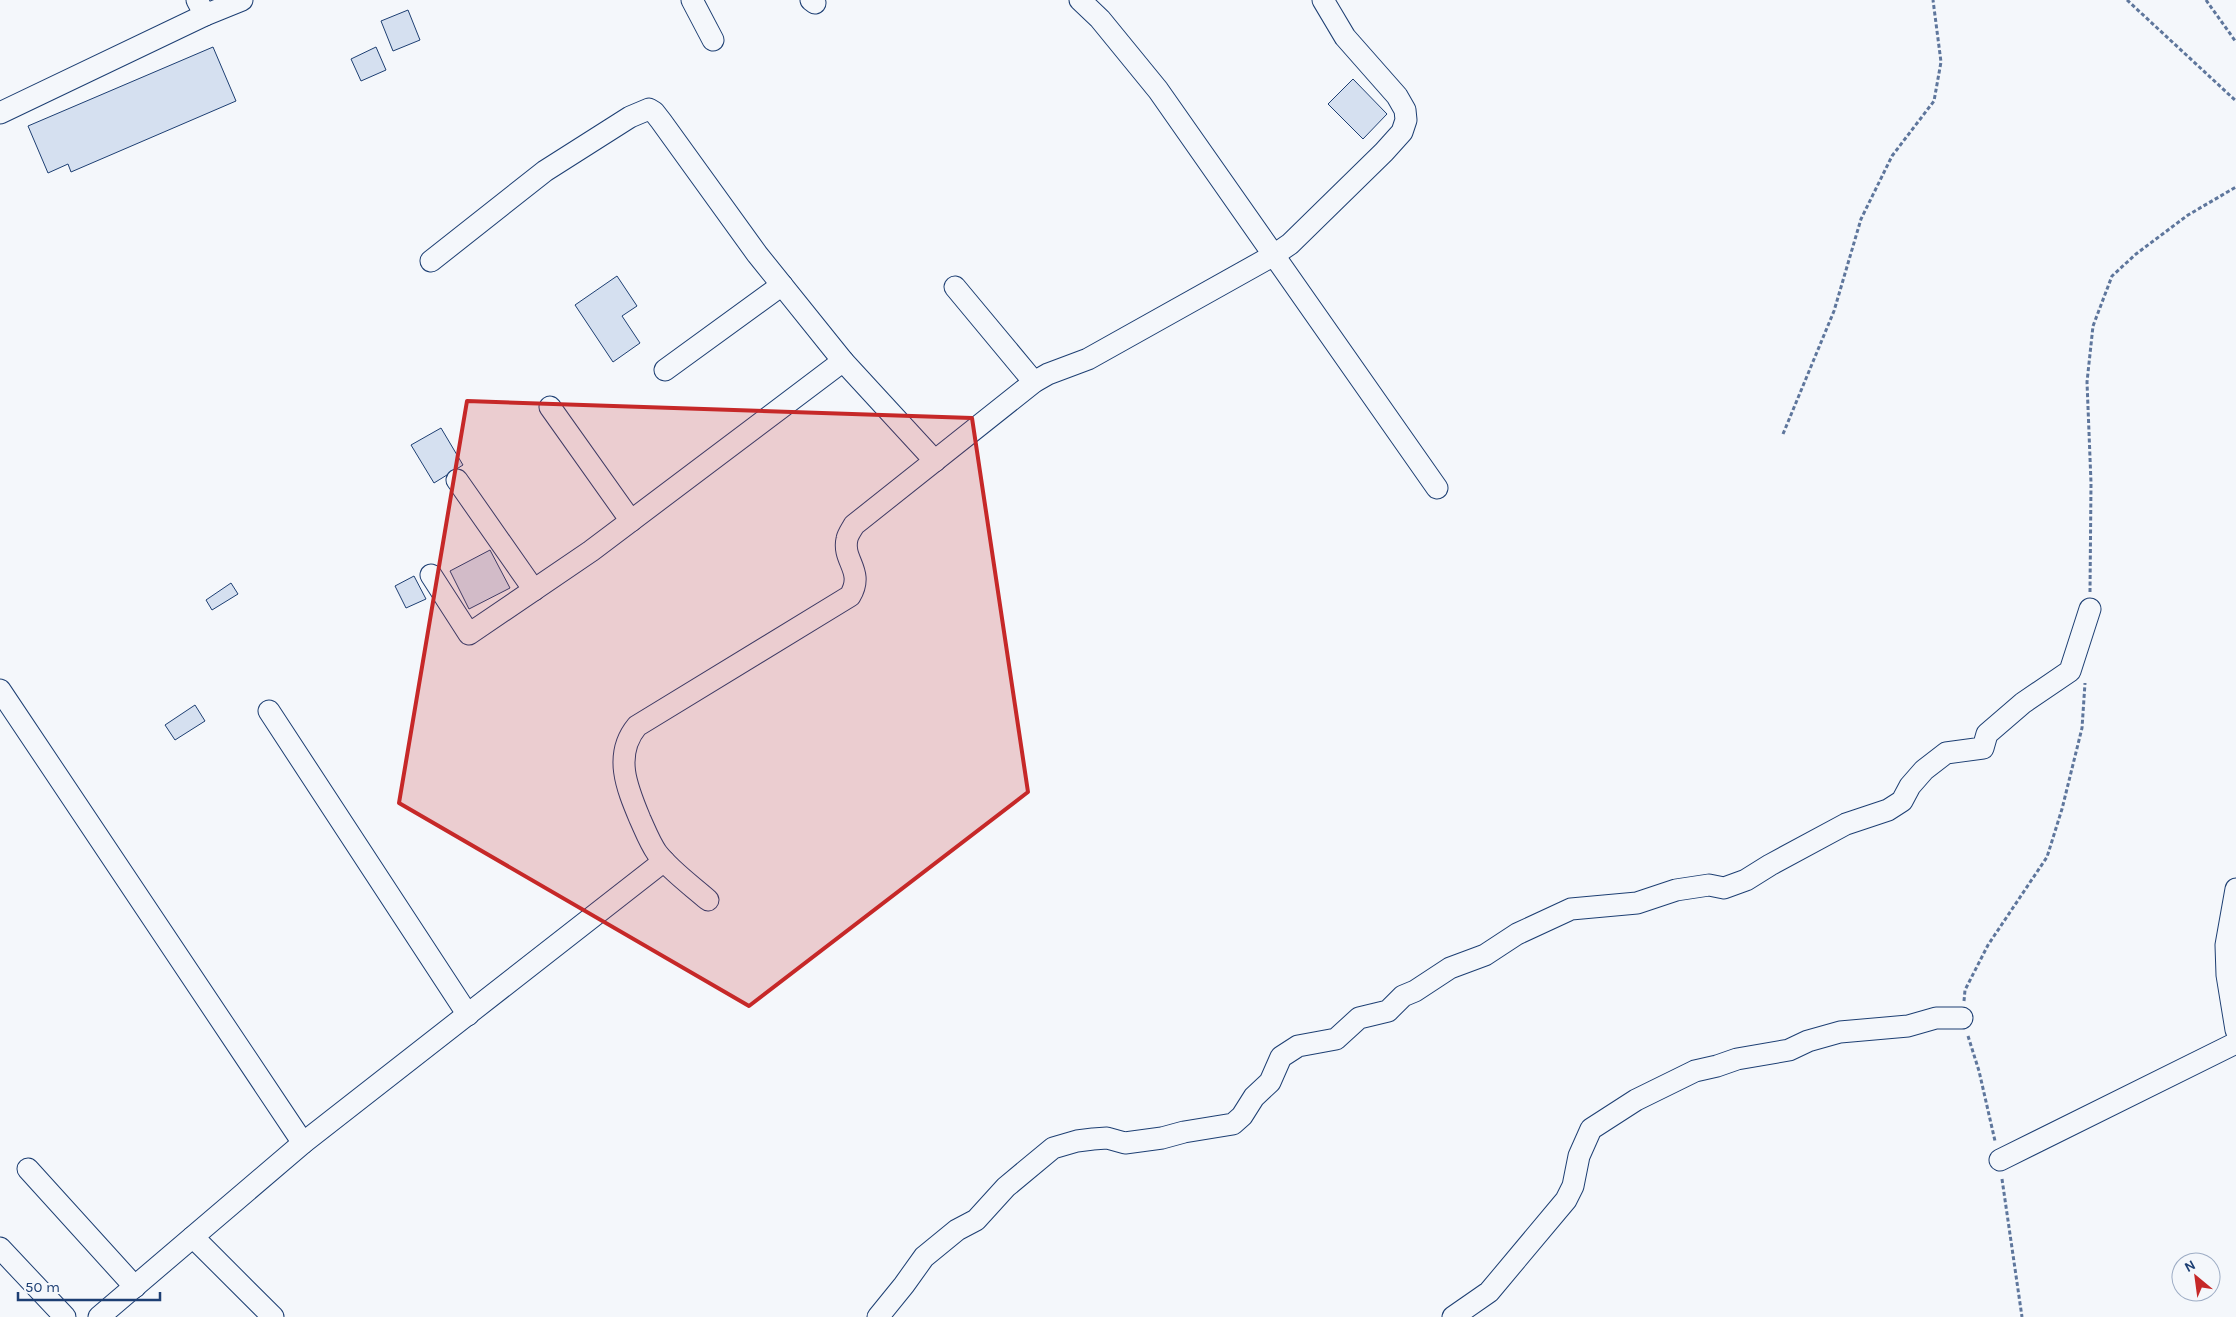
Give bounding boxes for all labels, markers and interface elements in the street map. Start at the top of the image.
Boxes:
north arrow [2171,1252,2221,1302]
text: N [2181,1256,2198,1276]
scale bar [18,1270,160,1302]
text: 50 m [25,1278,60,1296]

